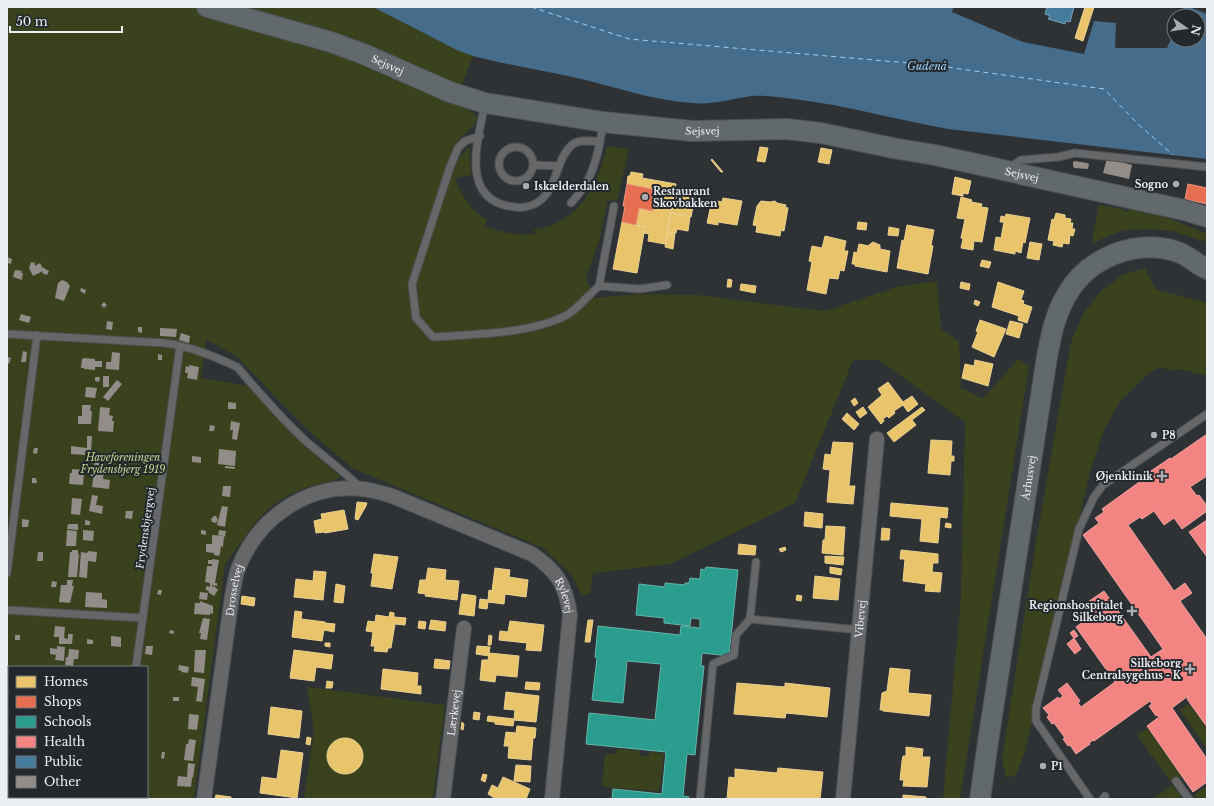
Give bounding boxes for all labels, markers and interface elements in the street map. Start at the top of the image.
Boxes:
scale bar [10,8,122,34]
north arrow [1166,8,1206,48]
text: 50 m [16,14,48,29]
text: N [1188,24,1204,38]
street label: Sejsvej [369,52,406,78]
water label: Gudenå [907,59,947,73]
street label: Sejsvej [685,124,720,138]
street label: Sejsvej [1004,165,1040,185]
place label: Sogno [1135,178,1168,191]
marker: Sogno [1171,179,1181,189]
place label: Iskælderdalen [534,180,610,193]
marker: Iskælderdalen [521,181,531,191]
place label: Restaurant Skovbakken [653,185,718,210]
marker: Restaurant Skovbakken [640,192,650,202]
place label: P8 [1162,429,1176,442]
marker: P8 [1149,430,1159,440]
park label: Haveforeningen Frydensbjerg 1919 [80,451,166,476]
street label: Århusvej [1018,454,1039,502]
place label: Øjenklinik [1096,470,1153,483]
marker: Øjenklinik [1156,470,1168,482]
street label: Frydensbjergvej [133,486,158,570]
street label: Drosselvej [223,562,246,617]
street label: Rylevej [552,575,576,614]
street label: Vibevej [852,599,869,639]
place label: Regionshospitalet Silkeborg [1029,599,1124,624]
marker: Regionshospitalet Silkeborg [1126,605,1138,617]
place label: Silkeborg Centralsygehus - K [1082,657,1182,682]
marker: Silkeborg Centralsygehus - K [1184,663,1196,675]
legend [8,666,148,798]
text: Homes [44,674,88,689]
street label: Lærkevej [445,689,463,737]
text: Shops [44,694,81,709]
text: Schools [44,714,91,729]
text: Health [44,734,85,749]
text: Public [44,754,83,769]
place label: P1 [1051,760,1063,773]
marker: P1 [1038,761,1048,771]
text: Other [44,774,81,789]

